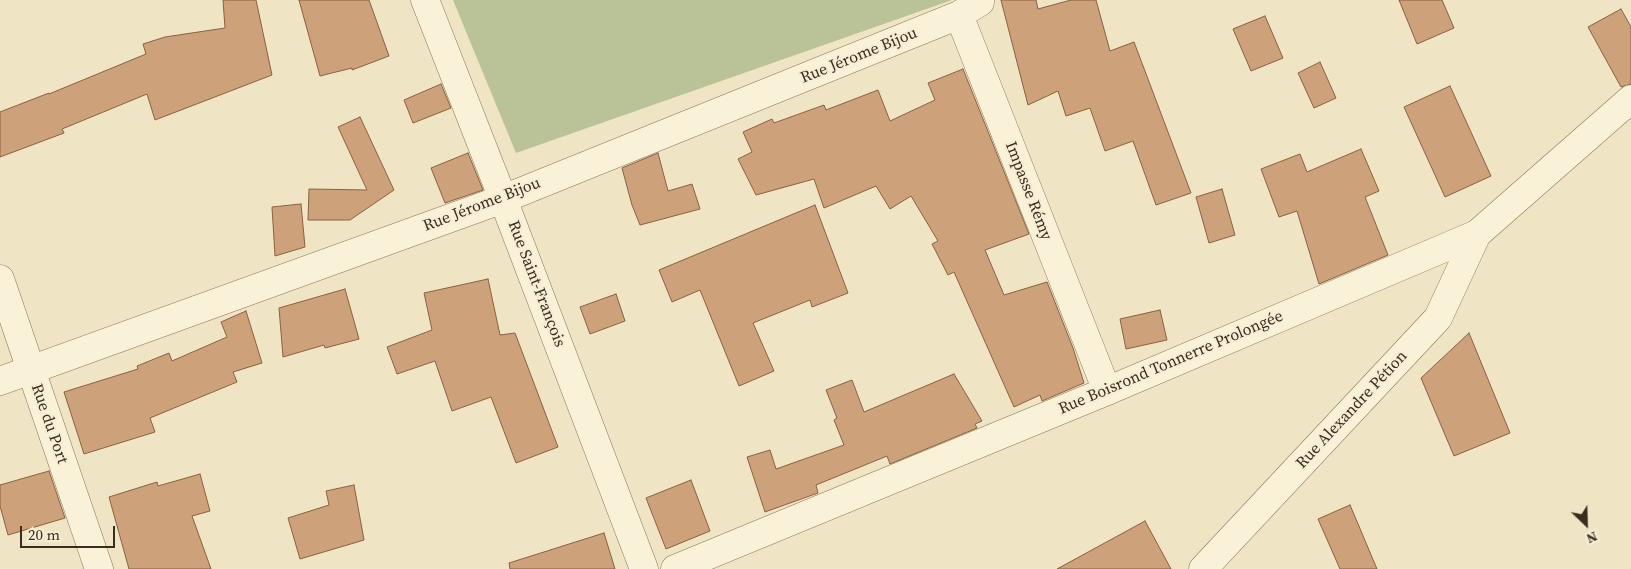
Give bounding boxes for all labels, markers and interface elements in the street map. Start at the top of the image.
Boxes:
street label: Rue Jérome Bijou [798,24,920,88]
street label: Impasse Rémy [1000,139,1056,243]
street label: Rue Jérome Bijou [421,174,543,236]
street label: Rue Saint-François [503,218,569,350]
street label: Rue Boisrond Tonnerre Prolongée [1056,307,1286,419]
street label: Rue Alexandre Pétion [1292,347,1412,473]
street label: Rue du Port [26,381,72,467]
north arrow [1561,499,1611,549]
scale bar [22,516,118,548]
text: 20 m [28,524,60,545]
text: N [1583,526,1601,549]

